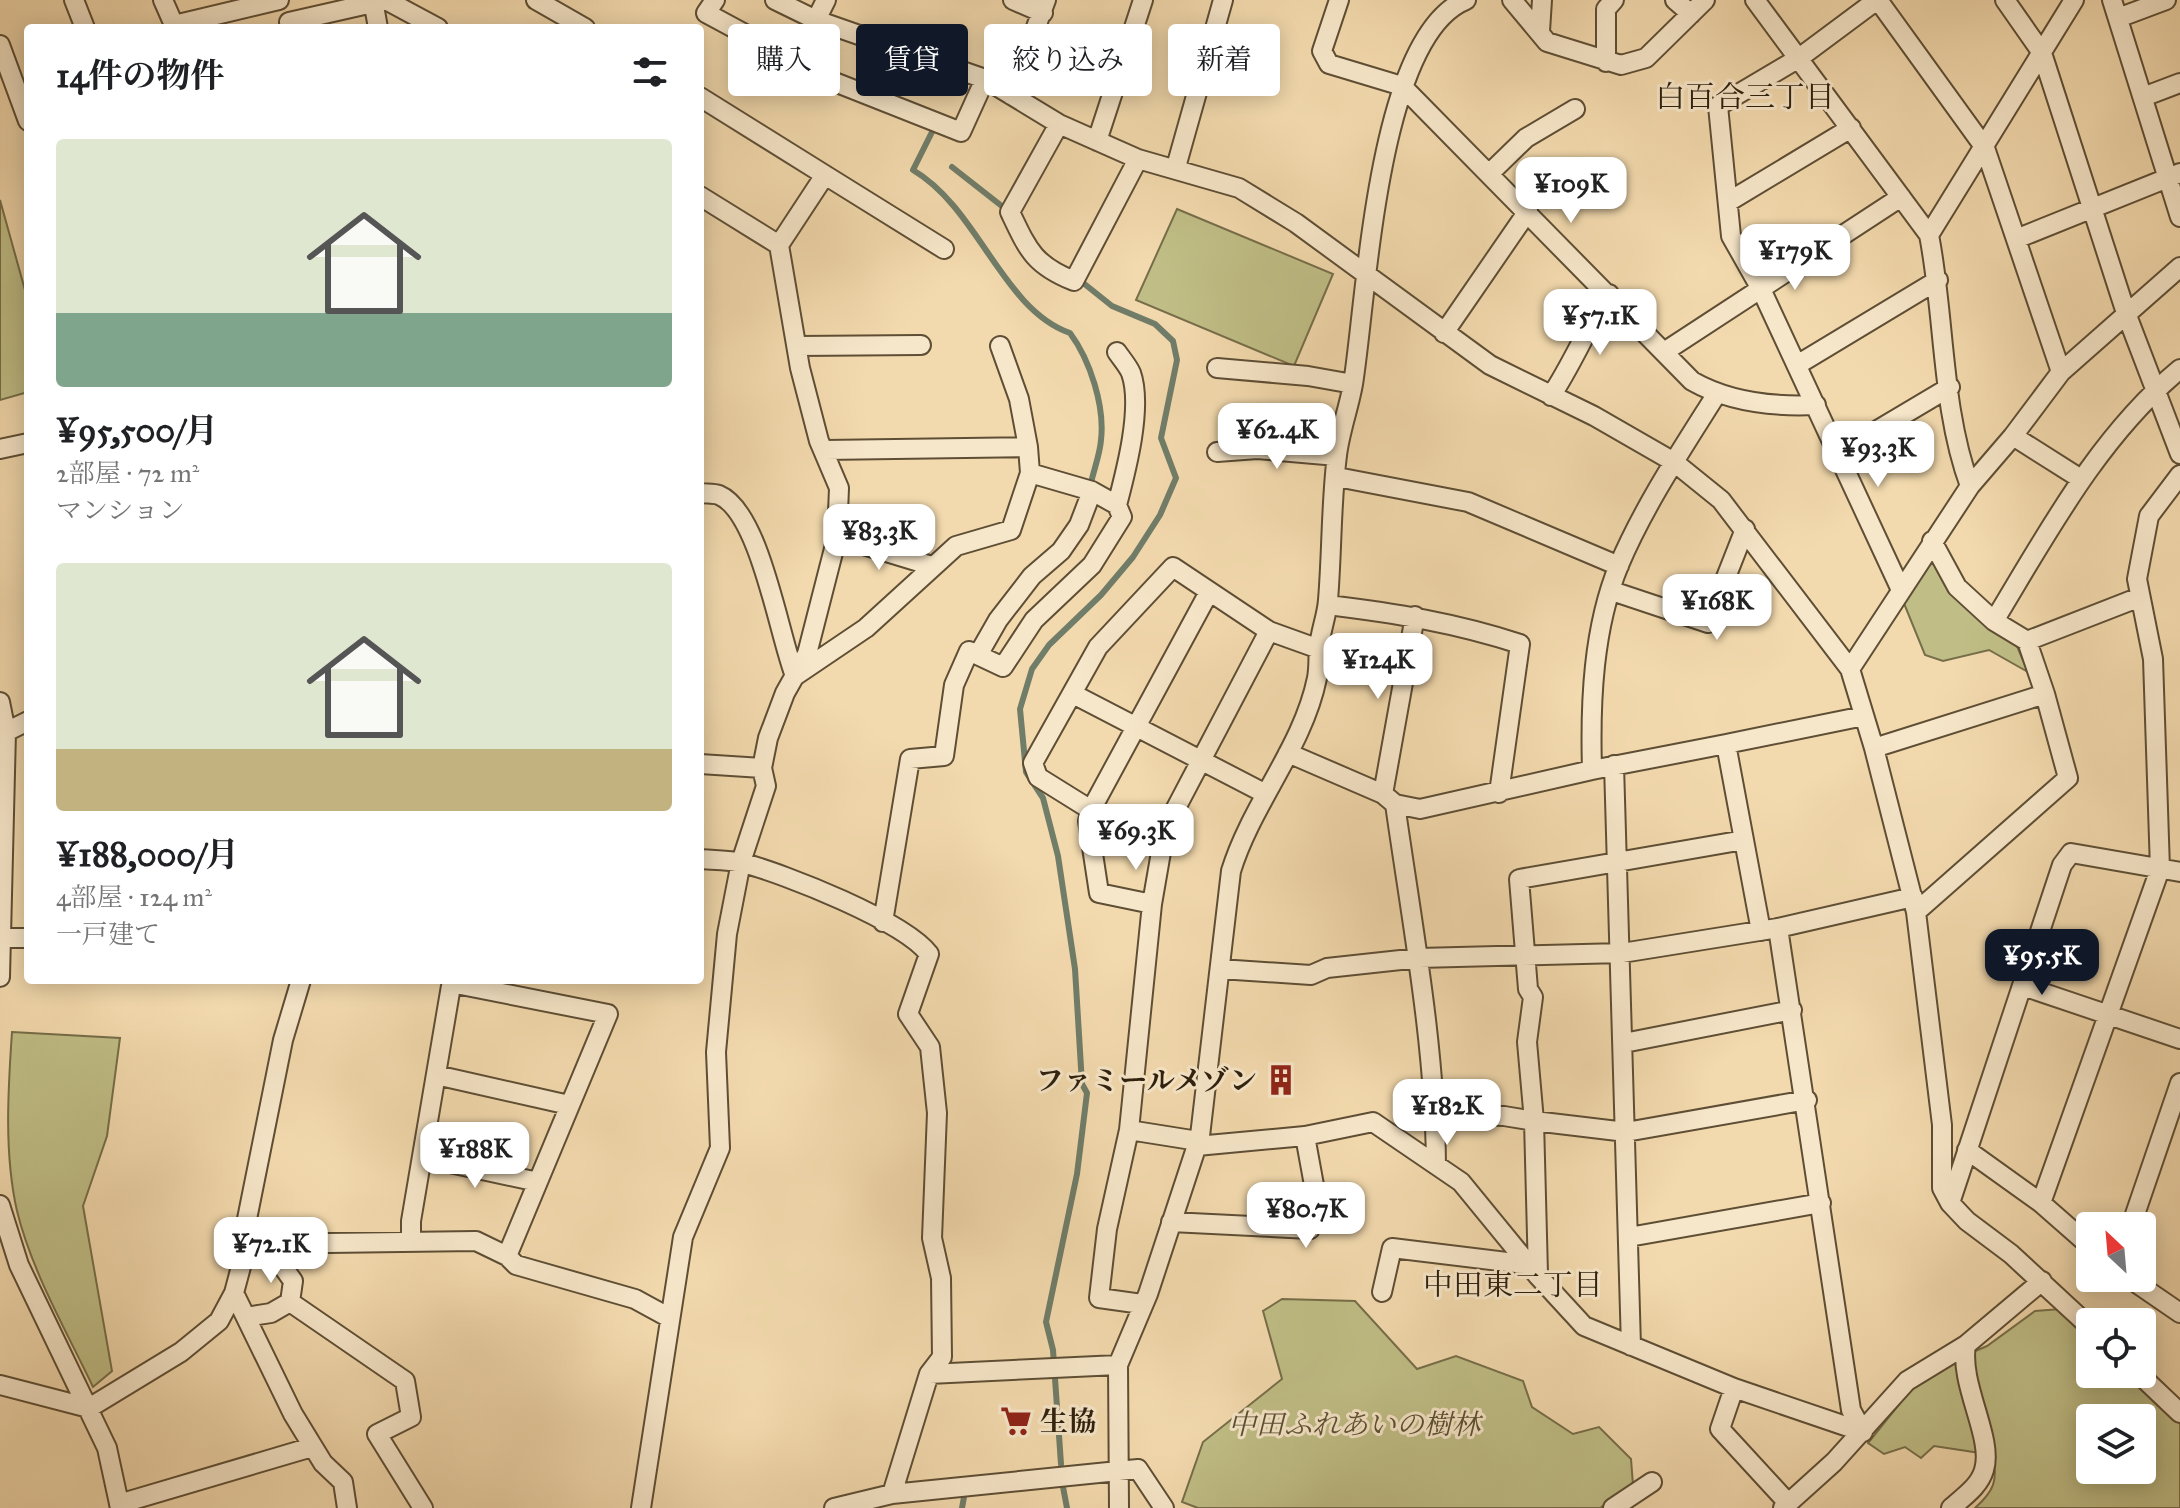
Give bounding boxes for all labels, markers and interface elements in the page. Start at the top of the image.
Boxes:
chip: 購入 [728,24,840,96]
chip: 賃貸 [856,24,968,96]
chip: 絞り込み [984,24,1152,96]
chip: 新着 [1168,24,1280,96]
icon: filters [628,50,672,94]
text: 14件の物件 [56,55,224,96]
district label: 白百合三丁目 [1655,79,1835,115]
pin: ¥109K [1515,157,1627,225]
text: ¥109K [1534,167,1608,199]
icon: home [292,191,436,335]
pin: ¥179K [1739,224,1851,292]
text: ¥179K [1758,234,1832,266]
pin: ¥57.1K [1535,289,1665,357]
text: ¥57.1K [1562,299,1638,331]
pin: ¥62.4K [1212,403,1342,471]
text: ¥95,500/月 [56,410,218,451]
text: ¥62.4K [1236,413,1318,445]
pin: ¥93.3K [1813,421,1943,489]
text: ¥93.3K [1840,431,1916,463]
text: 2部屋 · 72 m² [56,457,199,489]
text: マンション [56,494,185,526]
pin: ¥83.3K [814,504,944,572]
text: ¥83.3K [841,514,917,546]
pin: ¥168K [1661,574,1773,642]
text: ¥168K [1681,584,1753,616]
icon: home [292,615,436,759]
pin: ¥124K [1322,633,1434,701]
text: ¥124K [1341,643,1415,675]
pin: ¥69.3K [1071,804,1201,872]
text: ¥69.3K [1097,814,1175,846]
text: ¥188,000/月 [56,834,239,875]
text: 4部屋 · 124 m² [56,881,212,913]
text: 一戸建て [56,918,160,950]
pin: ¥95.5K [1977,929,2107,997]
text: ¥95.5K [2003,939,2081,971]
place label: ファミールメゾン [1036,1063,1257,1098]
building icon: ファミールメゾン [1264,1063,1298,1097]
pin: ¥182K [1391,1079,1503,1147]
text: ¥182K [1411,1089,1483,1121]
pin: ¥188K [419,1122,531,1190]
text: ¥188K [438,1132,512,1164]
pin: ¥80.7K [1241,1182,1371,1250]
text: ¥80.7K [1265,1192,1347,1224]
north arrow [2076,1212,2156,1292]
map controls [2076,1212,2156,1484]
pin: ¥72.1K [206,1217,336,1285]
text: ¥72.1K [232,1227,310,1259]
district label: 中田東二丁目 [1423,1267,1603,1303]
button: locate [2076,1308,2156,1388]
supermarket icon: 生協 [999,1404,1033,1438]
place label: 生協 [1040,1404,1096,1439]
button: layers [2076,1404,2156,1484]
park label: 中田ふれあいの樹林 [1228,1407,1484,1442]

